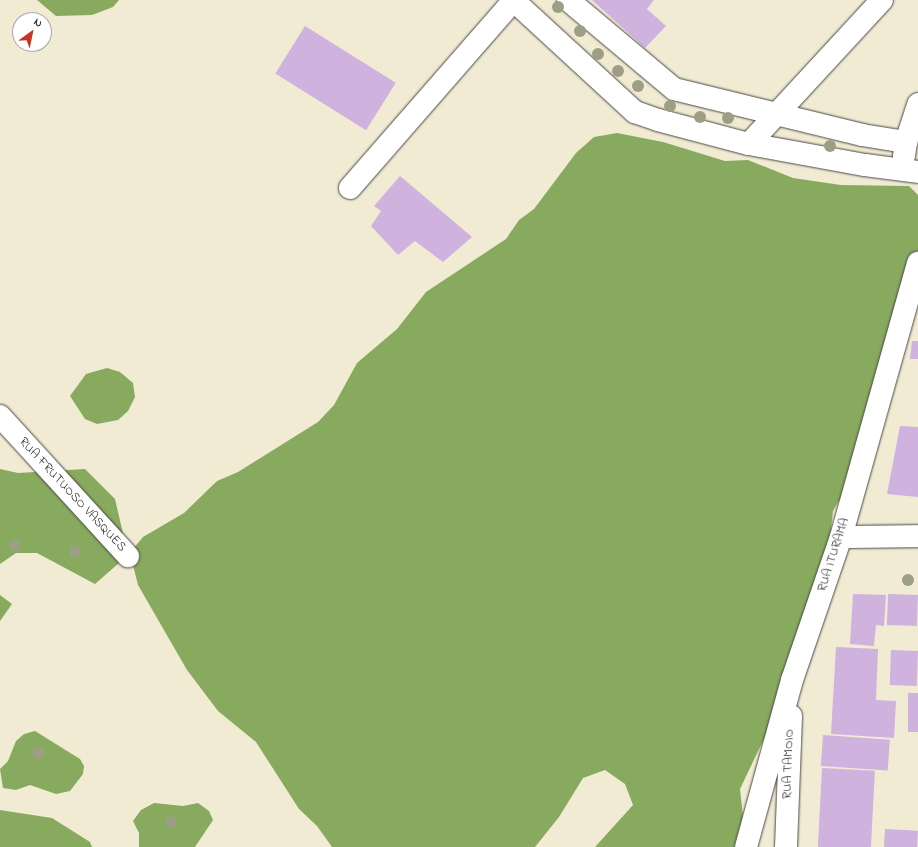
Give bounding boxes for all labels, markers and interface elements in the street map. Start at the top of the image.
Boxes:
north arrow [12,12,52,52]
text: N [31,14,45,32]
street label: RUA FRUTUOSO VASQUES [15,435,129,555]
street label: RUA ITURAMA [815,516,853,594]
street label: RUA TAMOIO [780,729,798,799]

